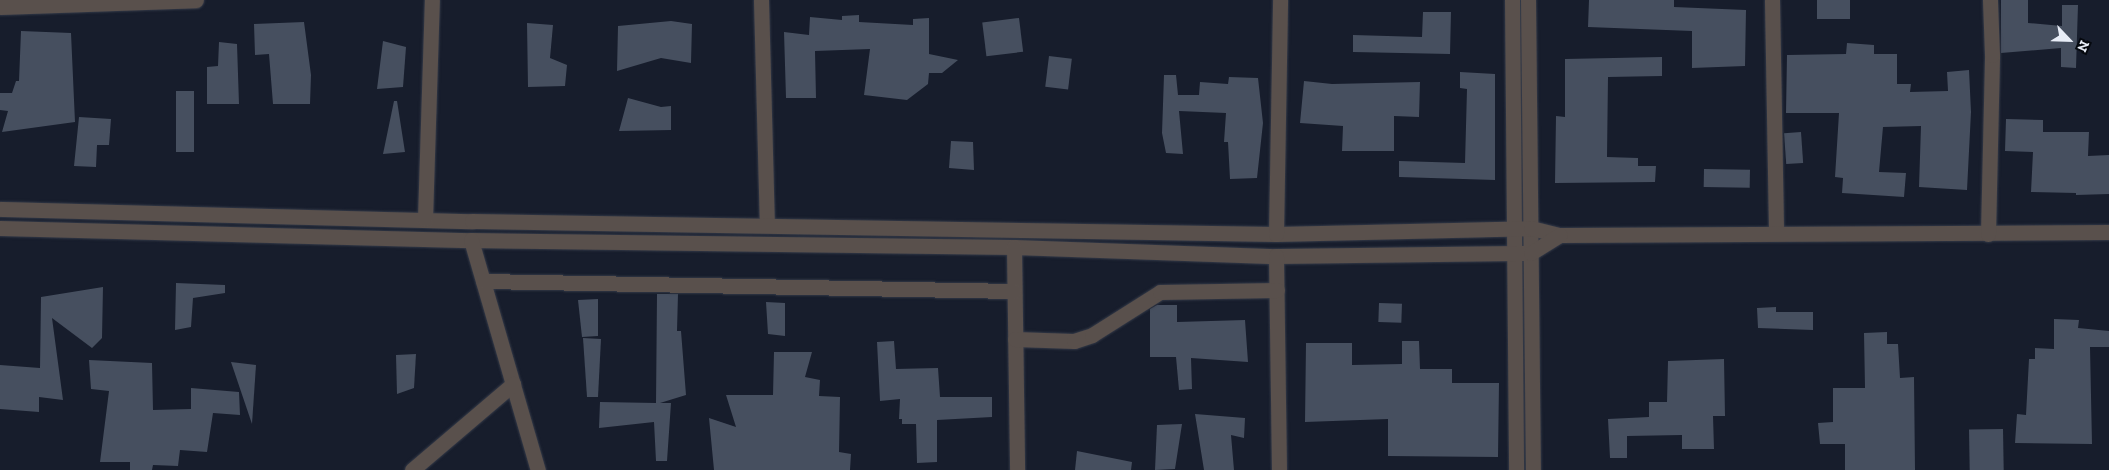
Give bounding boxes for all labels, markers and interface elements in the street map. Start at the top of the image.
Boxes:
north arrow [2044,15,2094,65]
text: N [2073,38,2093,55]

